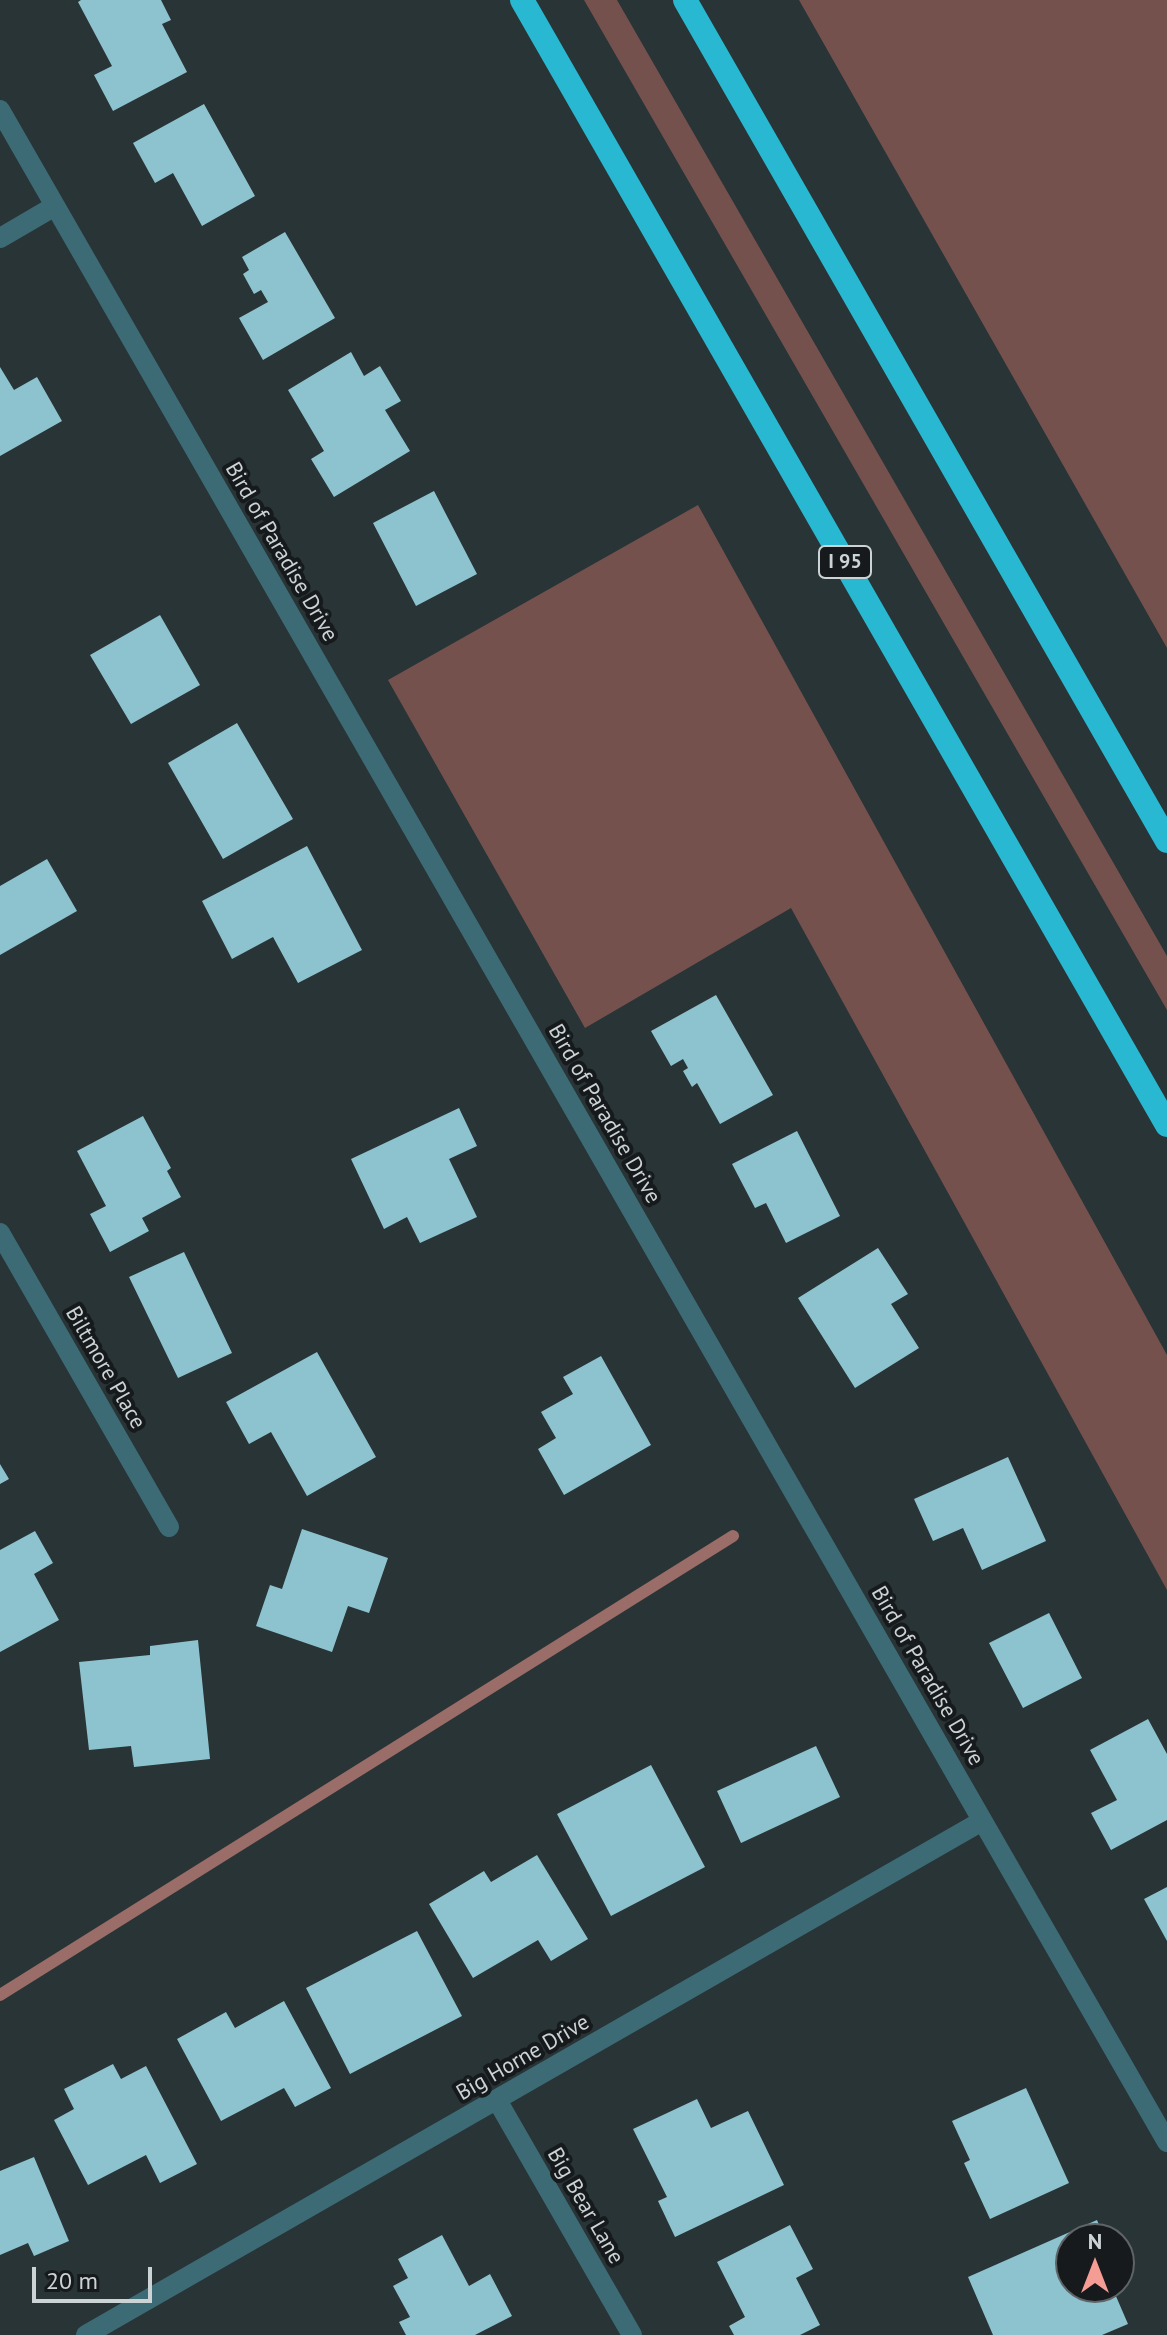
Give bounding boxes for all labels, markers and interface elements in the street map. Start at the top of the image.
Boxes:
street label: Bird of Paradise Drive [219,458,343,646]
road number: I 95 [819,546,871,578]
street label: Bird of Paradise Drive [542,1020,666,1208]
street label: Biltmore Place [59,1302,151,1434]
street label: Bird of Paradise Drive [865,1582,989,1770]
street label: Big Horne Drive [452,2009,594,2107]
street label: Big Bear Lane [541,2143,629,2269]
north arrow [1055,2223,1135,2303]
text: N [1088,2227,1102,2255]
scale bar [36,2251,156,2301]
text: 20 m [46,2265,98,2296]

